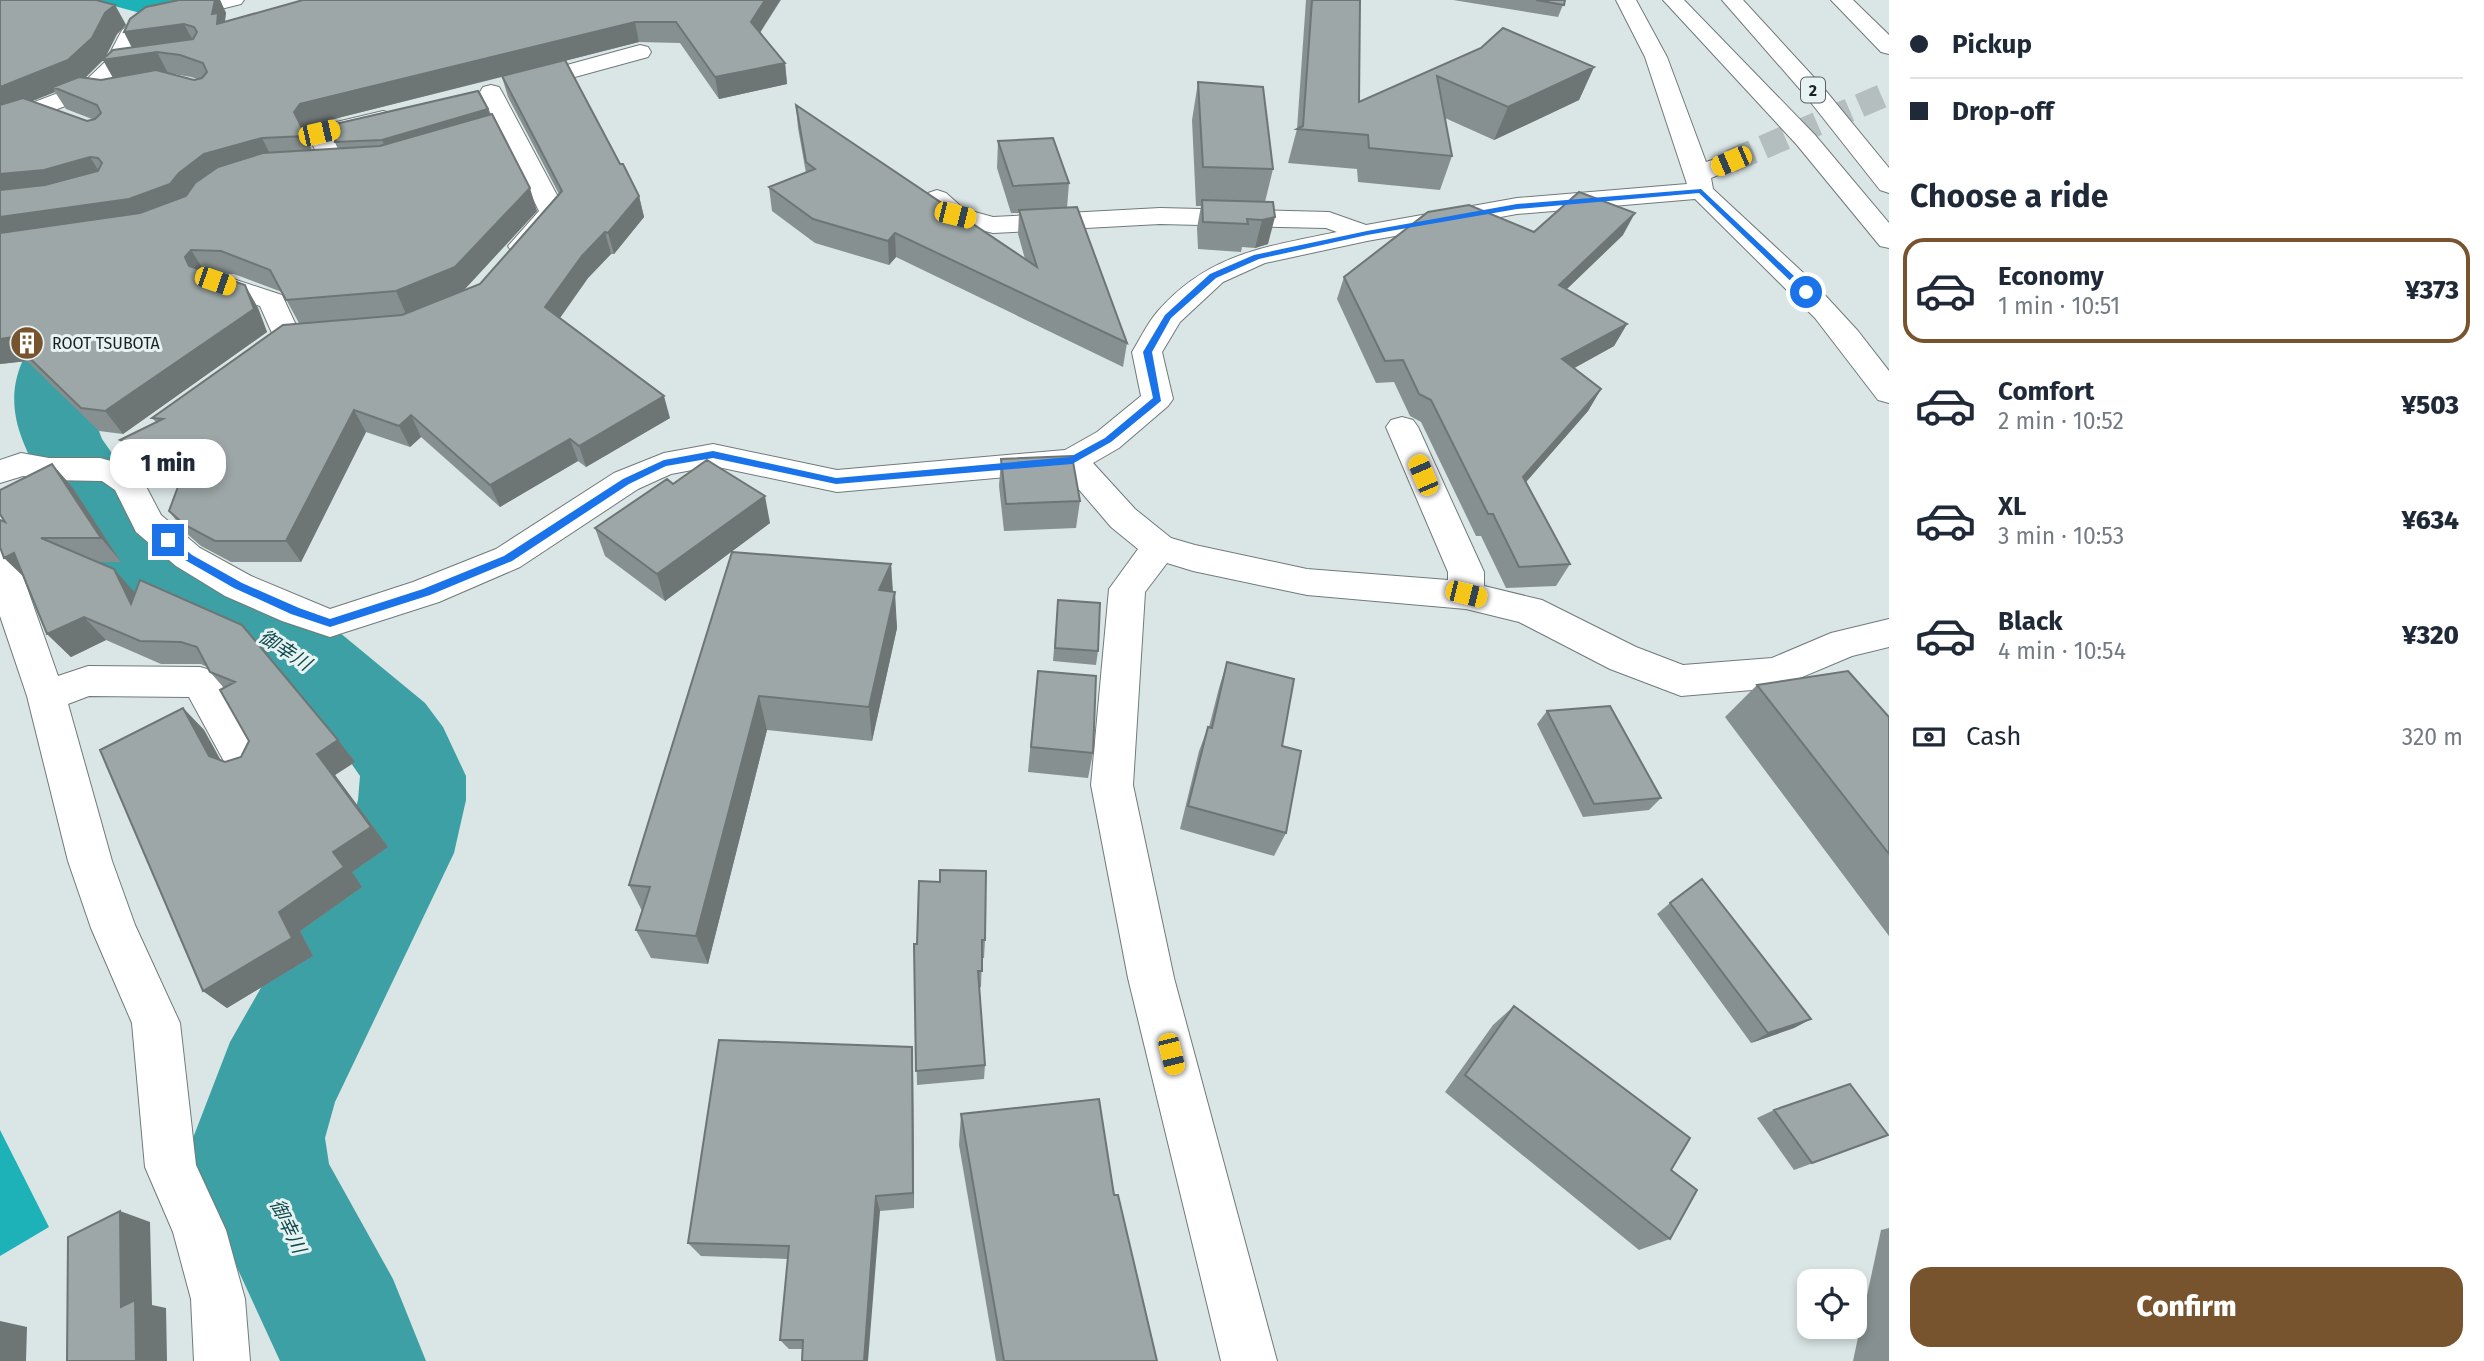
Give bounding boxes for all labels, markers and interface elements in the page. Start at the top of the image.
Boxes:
text: Pickup [1952,29,2032,60]
road number: 2 [1801,78,1825,102]
text: Drop-off [1952,96,2054,127]
car [297,118,342,148]
car [1708,143,1755,179]
text: Choose a ride [1910,177,2108,215]
car [933,200,978,230]
icon: car [1914,259,1977,322]
text: Economy [1998,261,2104,292]
car [192,264,239,298]
text: ¥373 [2405,275,2459,306]
route start [1790,276,1822,308]
text: 1 min · 10:51 [1998,292,2120,320]
building icon: ROOT TSUBOTA [8,324,46,362]
place label: ROOT TSUBOTA [52,334,161,353]
icon: car [1914,374,1977,437]
text: Comfort [1998,376,2094,407]
text: ¥503 [2401,390,2459,421]
text: 2 min · 10:52 [1998,407,2124,435]
callout: 1 min [110,438,226,488]
text: 1 min [140,449,196,477]
car [1406,452,1441,498]
icon: car [1914,489,1977,552]
text: XL [1998,491,2026,522]
text: ¥634 [2402,505,2459,536]
text: 3 min · 10:53 [1998,522,2124,550]
route end [152,524,184,556]
car [1444,579,1489,609]
icon: car [1914,604,1977,667]
text: Black [1998,606,2063,637]
text: ¥320 [2402,620,2459,651]
water label: 御幸川 [255,625,317,676]
text: 4 min · 10:54 [1998,637,2126,665]
icon: cash [1910,718,1948,756]
text: Cash [1966,721,2022,752]
text: 320 m [2402,723,2463,751]
car [1156,1031,1187,1077]
water label: 御幸川 [265,1195,312,1258]
button: Confirm [1910,1267,2463,1347]
map controls [1797,1269,1867,1339]
button: locate [1797,1269,1867,1339]

